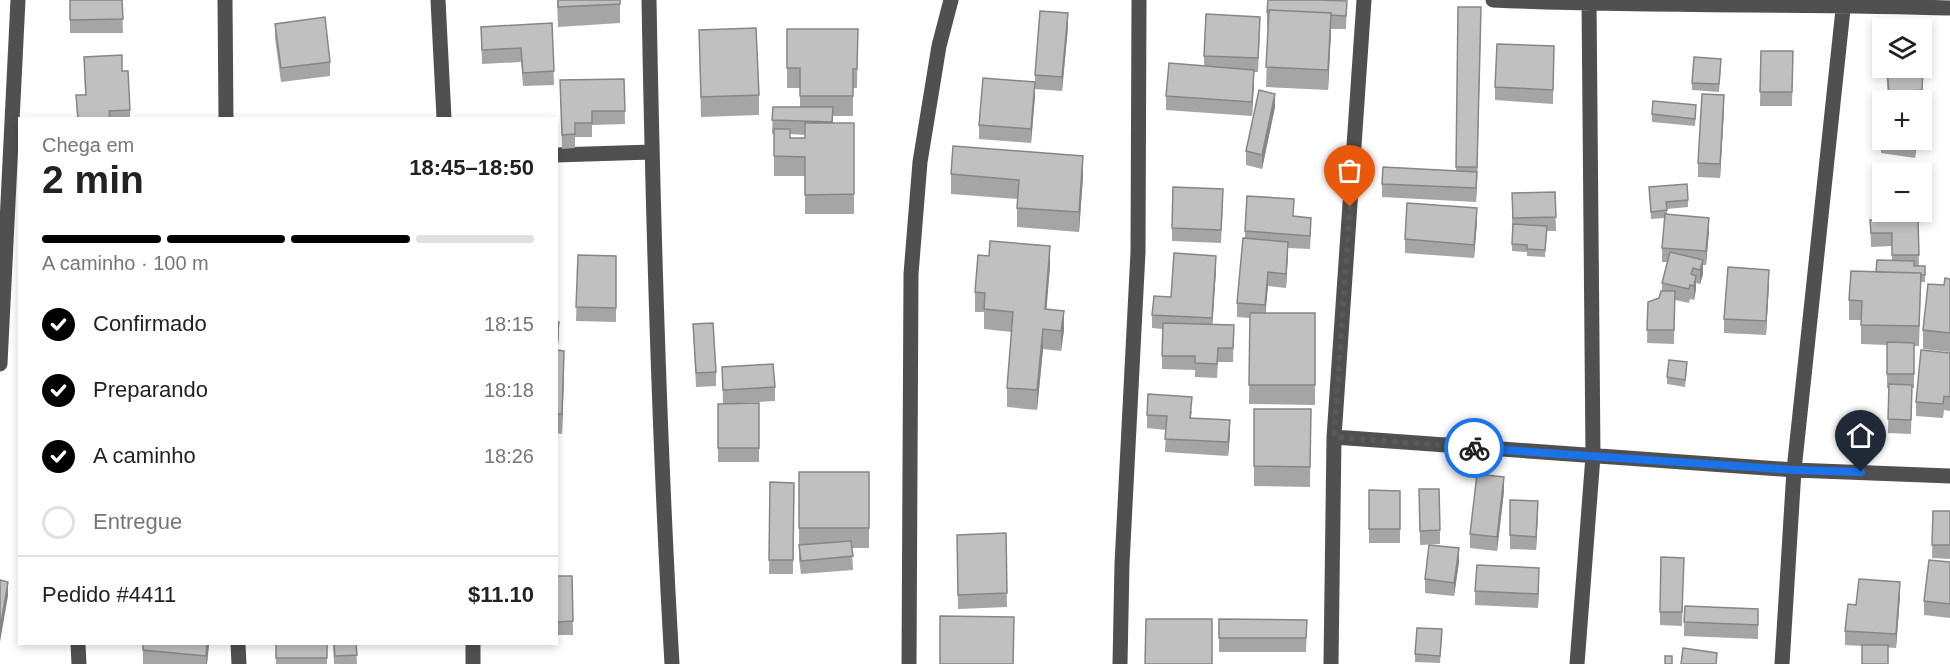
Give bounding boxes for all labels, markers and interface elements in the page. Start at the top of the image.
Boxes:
map controls [1872,18,1932,222]
button: layers [1872,18,1932,78]
button: + [1872,90,1932,150]
text: Chega em [42,134,134,156]
pin [1324,145,1375,207]
icon: bag [1333,154,1366,187]
text: 18:45–18:50 [409,155,534,180]
text: 2 min [42,158,144,201]
button: − [1872,162,1932,222]
text: A caminho · 100 m [42,252,209,274]
icon: check [42,308,75,341]
text: Confirmado [93,311,207,336]
text: 18:15 [484,313,534,335]
icon: check [42,374,75,407]
text: Preparando [93,377,208,402]
text: 18:18 [484,379,534,401]
pin [1835,410,1886,472]
courier [1444,418,1504,478]
icon: home [1844,419,1877,452]
icon: bike [1458,432,1491,465]
icon: check [42,440,75,473]
text: A caminho [93,443,196,468]
text: 18:26 [484,445,534,467]
text: Entregue [93,509,182,534]
text: Pedido #4411 [42,582,176,607]
text: $11.10 [468,582,534,607]

